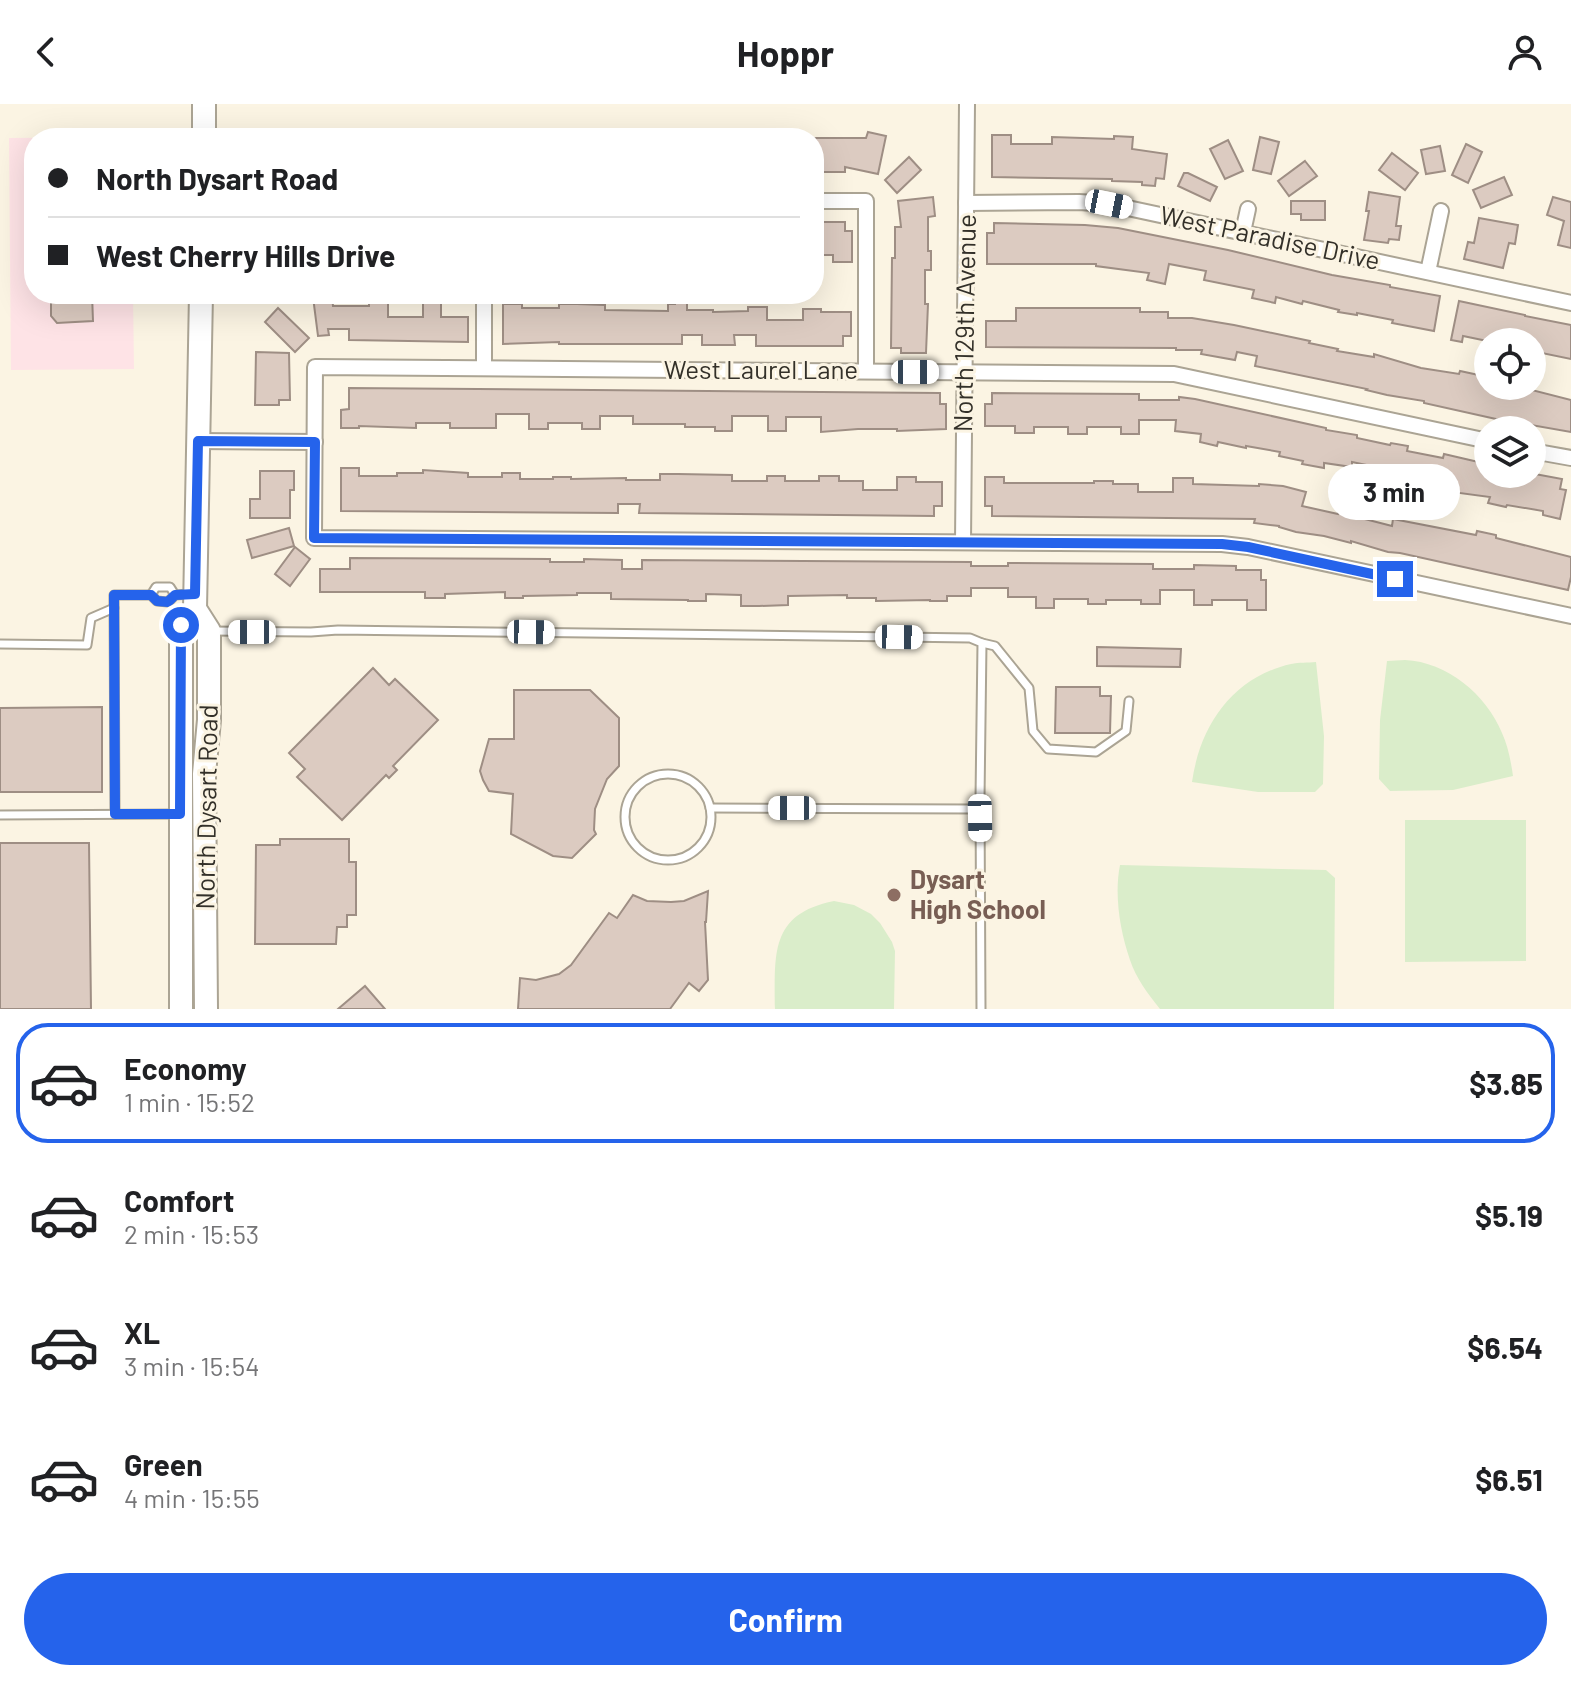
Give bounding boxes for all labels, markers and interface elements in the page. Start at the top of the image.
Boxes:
icon: back [24,30,68,74]
icon: person [1503,30,1547,74]
text: Hoppr [737,31,834,74]
text: North Dysart Road [96,160,338,196]
car [1083,188,1135,220]
street label: West Paradise Drive [1158,198,1383,275]
street label: North 129th Avenue [946,214,981,432]
text: West Cherry Hills Drive [96,237,395,273]
map controls [1474,328,1546,488]
button: locate [1474,328,1546,400]
street label: West Laurel Lane [664,353,858,384]
car [891,360,939,384]
button: layers [1474,416,1546,488]
callout: 3 min [1329,463,1461,519]
text: 3 min [1363,476,1425,507]
route end [1377,561,1413,597]
route start [163,607,199,643]
car [228,620,276,644]
car [507,620,555,644]
car [875,625,923,649]
street label: North Dysart Road [188,704,223,910]
car [968,794,992,842]
car [768,796,816,820]
place label: Dysart High School [910,863,1046,924]
marker: Dysart High School [885,886,903,904]
icon: car [28,1047,100,1119]
text: Economy [124,1050,247,1086]
text: $3.85 [1469,1065,1543,1101]
text: 1 min · 15:52 [124,1086,255,1117]
icon: car [28,1179,100,1251]
text: Comfort [124,1182,234,1218]
text: $5.19 [1475,1197,1543,1233]
text: 2 min · 15:53 [124,1218,259,1249]
icon: car [28,1311,100,1383]
text: XL [124,1314,160,1350]
text: $6.54 [1467,1329,1543,1365]
text: 3 min · 15:54 [124,1350,260,1381]
icon: car [28,1443,100,1515]
text: Green [124,1446,203,1482]
text: $6.51 [1475,1461,1543,1497]
text: 4 min · 15:55 [124,1482,260,1513]
button: Confirm [24,1573,1547,1665]

